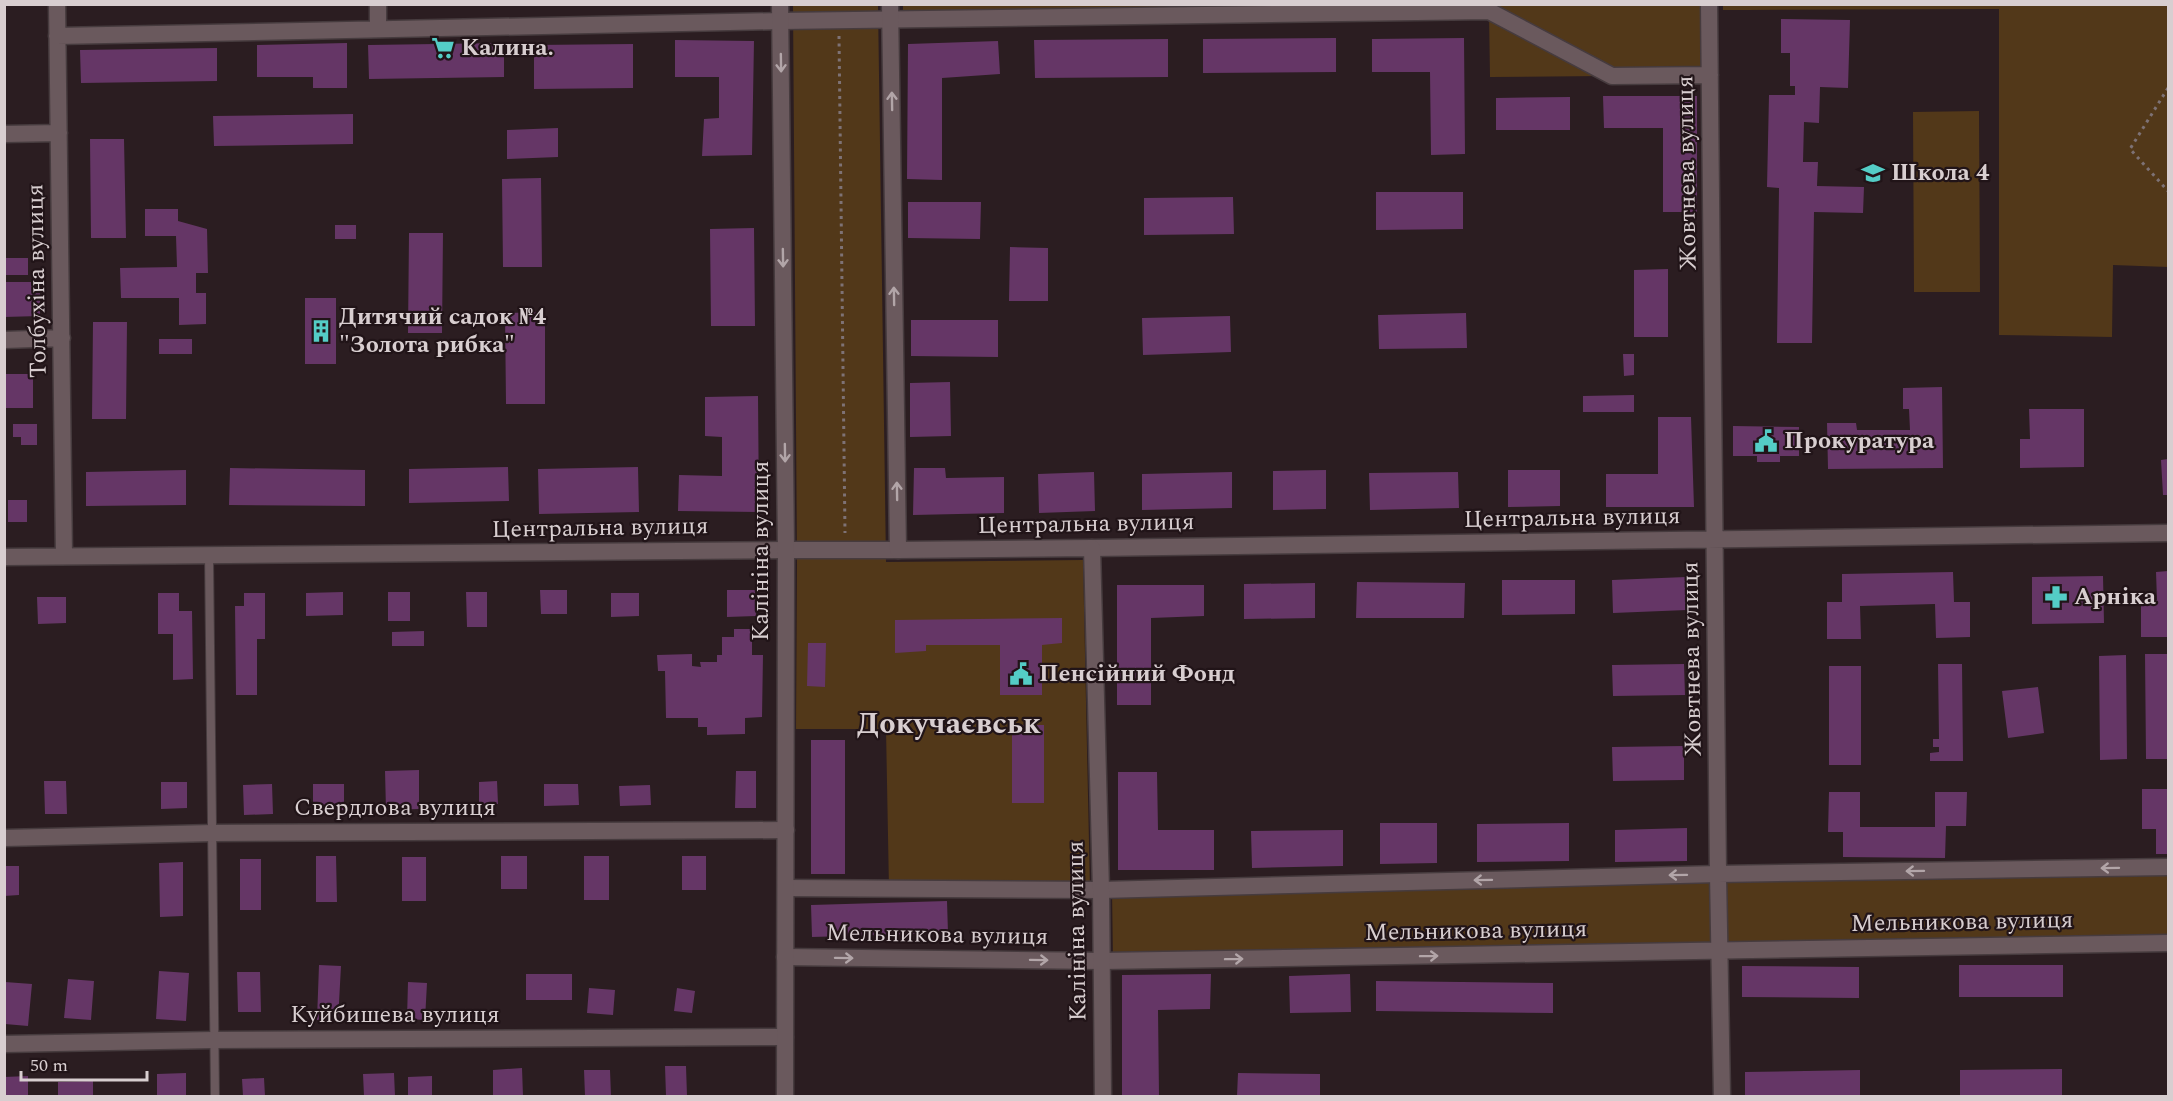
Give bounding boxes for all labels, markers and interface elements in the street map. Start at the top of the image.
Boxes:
place label: Калина. [461,30,554,66]
supermarket icon: Калина. [430,35,456,61]
one-way arrow [775,52,787,72]
street label: Жовтнева вулиця [1667,75,1707,271]
one-way arrow [886,92,897,112]
place label: Школа 4 [1891,155,1990,191]
school or university icon: Школа 4 [1860,160,1886,186]
street label: Толбухіна вулиця [17,183,57,379]
one-way arrow [777,247,789,267]
one-way arrow [888,287,900,307]
place label: Дитячий садок №4 "Золота рибка" [339,299,547,363]
building icon: Дитячий садок №4 "Золота рибка" [308,318,334,344]
place label: Прокуратура [1784,423,1935,459]
public building icon: Прокуратура [1753,428,1779,454]
one-way arrow [779,442,791,462]
street label: Калініна вулиця [743,461,779,641]
one-way arrow [891,482,903,502]
street label: Центральна вулиця [1463,498,1681,538]
street label: Центральна вулиця [977,504,1195,544]
street label: Центральна вулиця [491,508,709,548]
street label: Жовтнева вулиця [1672,561,1712,757]
place label: Арніка [2074,579,2157,615]
pharmacy icon: Арніка [2043,584,2069,610]
place label: Пенсійний Фонд [1039,656,1235,692]
public building icon: Пенсійний Фонд [1008,661,1034,687]
district label: Докучаєвськ [857,701,1041,747]
street label: Свердлова вулиця [294,790,496,826]
street label: Калініна вулиця [1057,840,1097,1022]
one-way arrow [2101,862,2121,873]
one-way arrow [1906,865,1926,877]
one-way arrow [1669,869,1689,881]
one-way arrow [1474,874,1494,886]
street label: Мельникова вулиця [1850,902,2074,942]
street label: Мельникова вулиця [1364,911,1588,951]
street label: Мельникова вулиця [825,915,1049,955]
one-way arrow [1418,950,1438,962]
one-way arrow [833,952,853,963]
one-way arrow [1223,953,1243,965]
one-way arrow [1028,955,1048,966]
street label: Куйбишева вулиця [290,997,500,1033]
scale bar [21,1044,147,1082]
text: 50 m [30,1052,68,1079]

